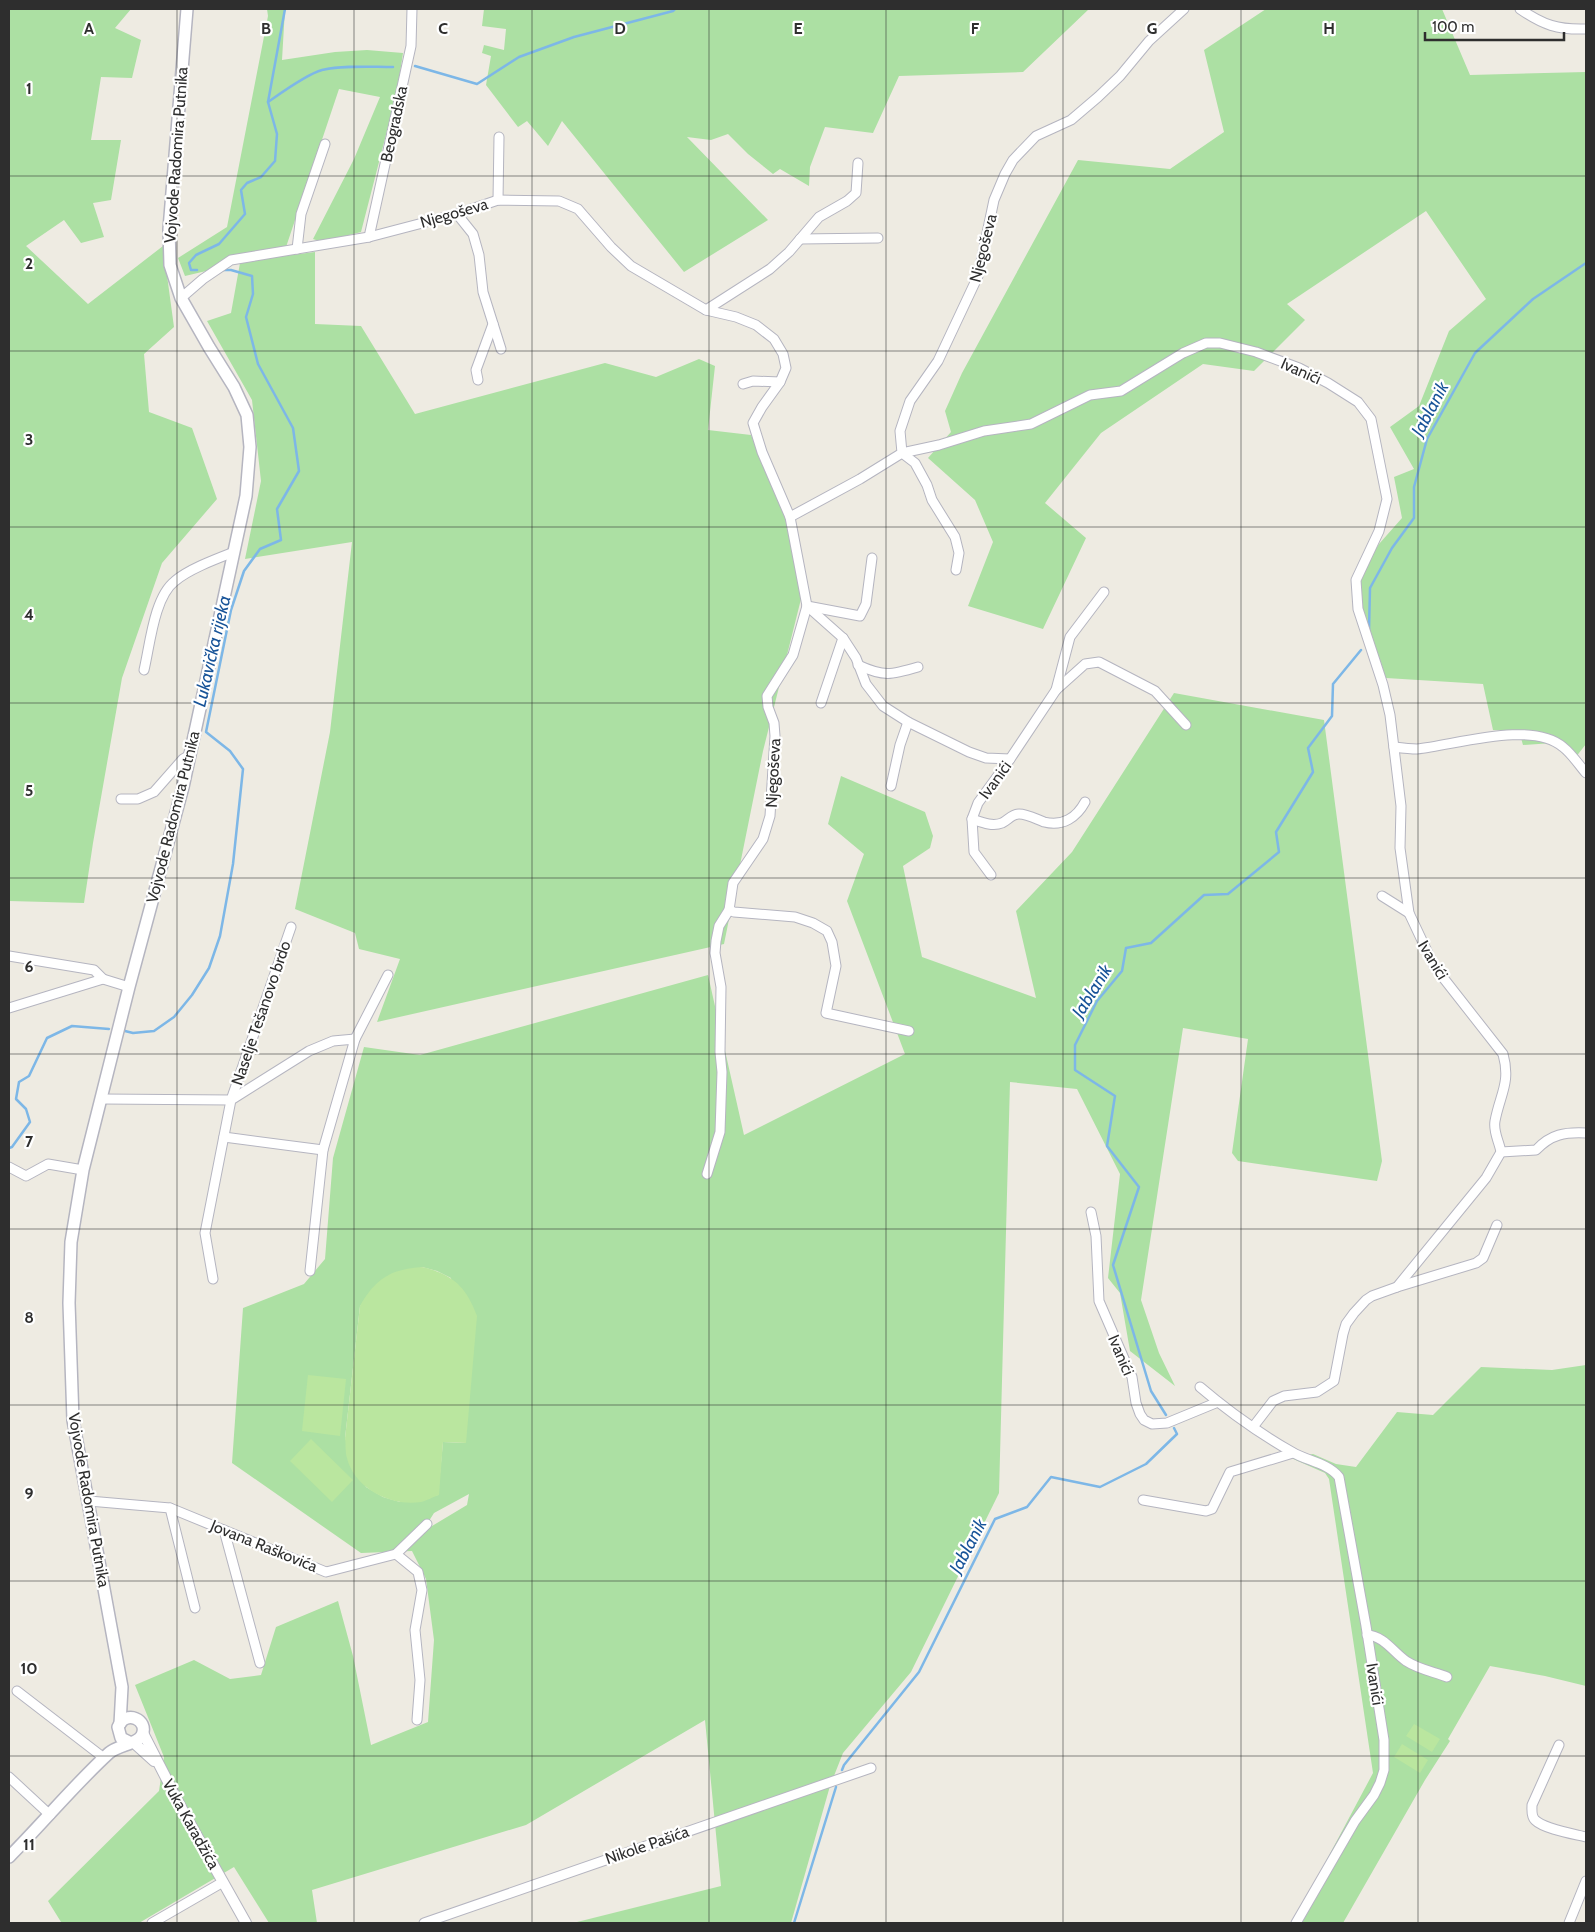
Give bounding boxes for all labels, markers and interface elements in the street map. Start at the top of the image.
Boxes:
scale bar [1425,10,1564,42]
text: 100 m [1432,18,1474,36]
text: A [84,19,94,38]
text: B [261,19,271,38]
text: C [438,19,448,38]
text: D [614,19,626,38]
text: E [793,19,803,38]
text: F [971,19,980,38]
text: G [1147,19,1157,38]
text: H [1323,19,1335,38]
street label: Vojvode Radomira Putnika [160,66,192,244]
text: 1 [26,79,32,98]
street label: Beogradska [377,84,411,164]
street label: Njegoševa [418,194,490,232]
street label: Njegoševa [965,212,1001,284]
text: 2 [25,254,33,273]
street label: Ivanići [1278,354,1324,388]
water label: Jablanik [1406,377,1454,442]
text: 3 [25,430,33,449]
water label: Lukavička rijeka [188,593,236,709]
text: 4 [24,605,34,624]
street label: Vojvode Radomira Putnika [142,729,204,905]
street label: Njegoševa [762,737,784,808]
street label: Ivanići [975,757,1015,803]
text: 5 [25,781,33,800]
street label: Ivanići [1414,937,1452,983]
street label: Naselje Tešanovo brdo [227,938,295,1088]
text: 6 [25,957,34,976]
water label: Jablanik [1066,959,1117,1023]
text: 7 [25,1132,34,1151]
text: 8 [24,1308,34,1327]
street label: Ivanići [1104,1332,1138,1378]
street label: Vojvode Radomira Putnika [64,1411,114,1589]
text: 9 [25,1484,34,1503]
water label: Jablanik [944,1514,992,1579]
street label: Jovana Raškovića [207,1516,321,1576]
text: 10 [20,1659,38,1678]
street label: Ivanići [1362,1662,1388,1706]
street label: Vuka Karadžića [158,1776,224,1873]
street label: Nikole Pašića [603,1822,692,1868]
text: 11 [23,1835,35,1854]

